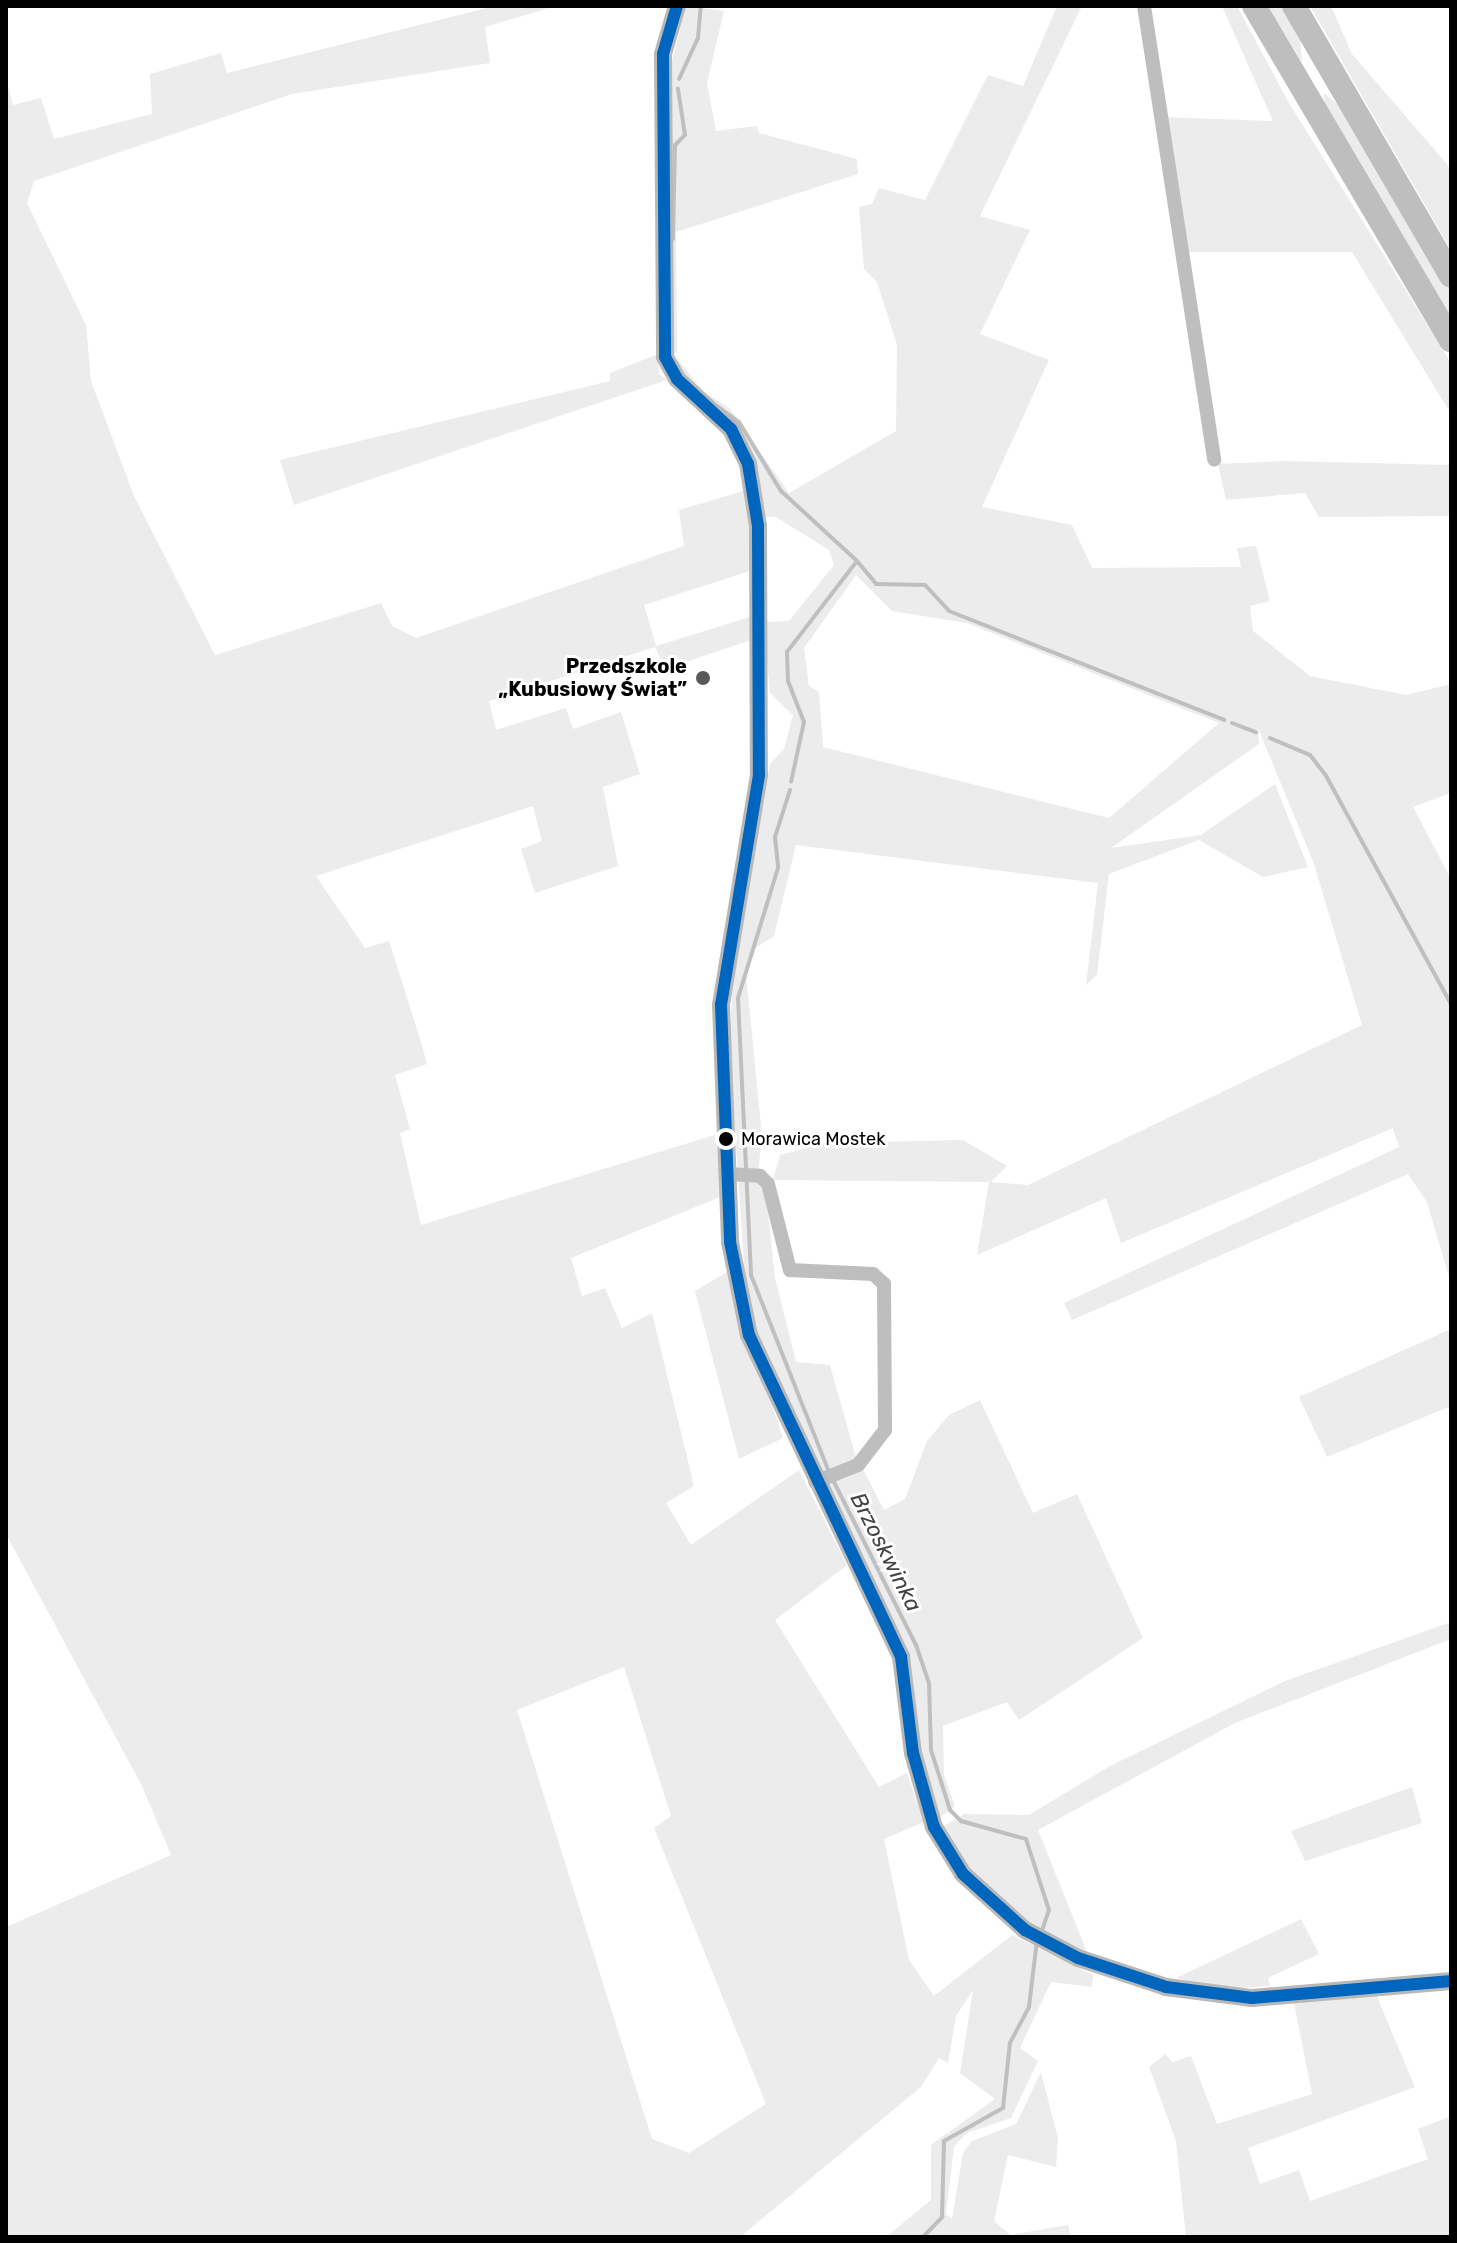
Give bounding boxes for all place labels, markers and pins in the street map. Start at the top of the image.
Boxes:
place label: Przedszkole „Kubusiowy Świat” [498,654,687,701]
marker: Przedszkole „Kubusiowy Świat” [694,669,712,687]
place label: Morawica Mostek [741,1128,885,1150]
marker: Morawica Mostek [718,1131,734,1147]

